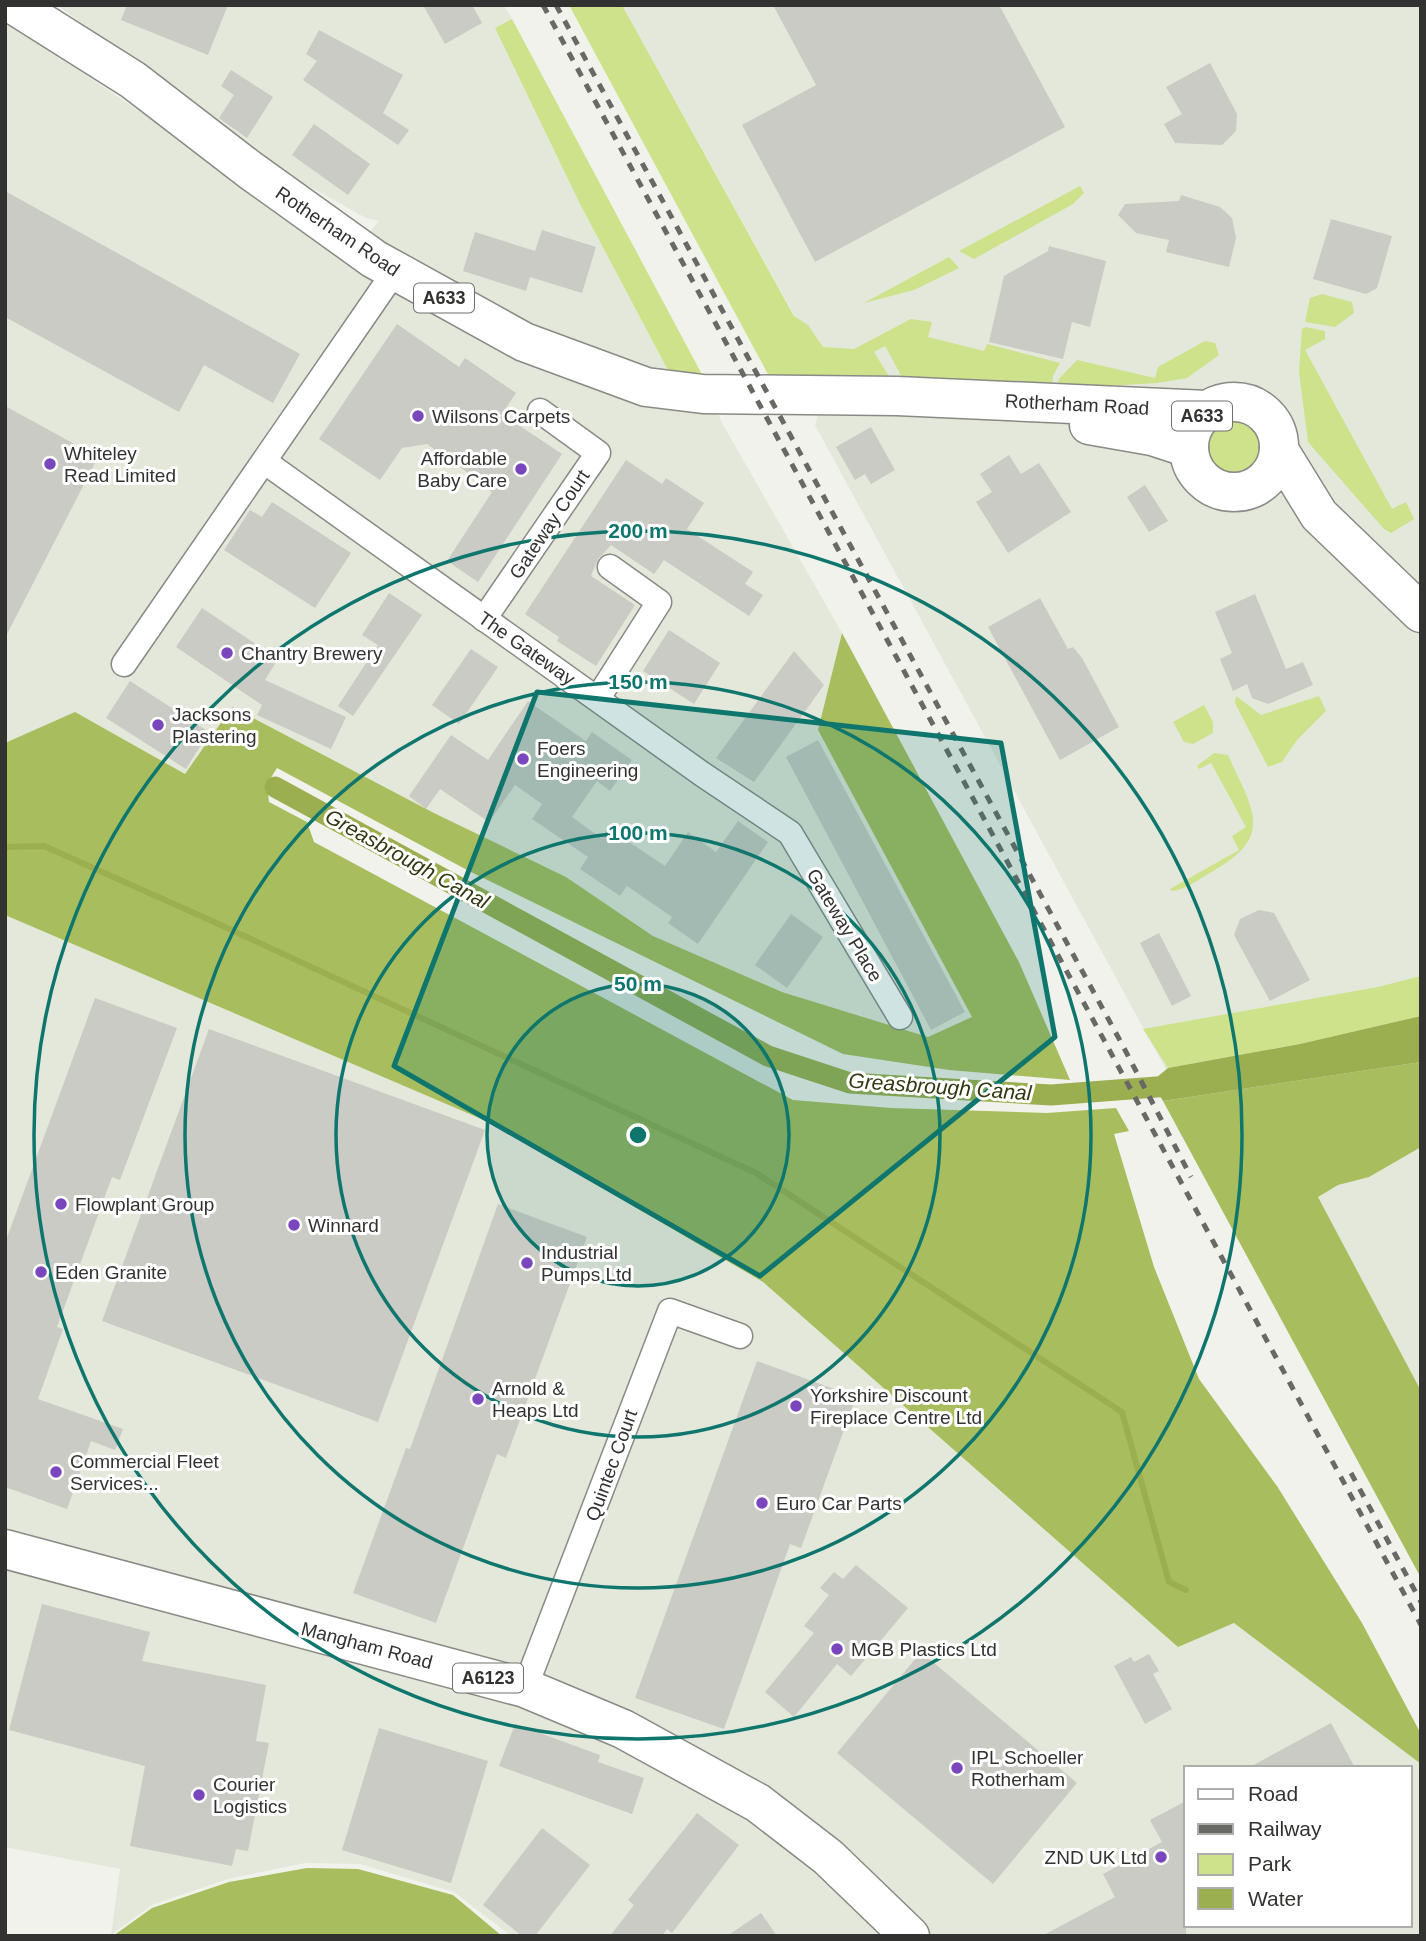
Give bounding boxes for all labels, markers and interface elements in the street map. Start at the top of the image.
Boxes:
street label: Rotherham Road [272,182,404,281]
road number: A633 [414,284,474,312]
street label: Rotherham Road [1004,390,1150,419]
road number: A633 [1172,402,1232,430]
place label: Wilsons Carpets [432,406,570,427]
marker: Wilsons Carpets [410,408,426,424]
place label: Whiteley Read Limited [64,443,176,486]
place label: Affordable Baby Care [417,448,507,491]
marker: Whiteley Read Limited [42,456,58,472]
marker: Affordable Baby Care [513,461,529,477]
street label: Gateway Court [505,465,594,583]
text: 200 m [608,519,668,542]
street label: The Gateway [474,607,579,690]
place label: Chantry Brewery [241,643,383,664]
marker: Chantry Brewery [219,645,235,661]
text: 150 m [608,670,668,693]
place label: Jacksons Plastering [172,704,257,747]
marker: Jacksons Plastering [150,717,166,733]
place label: Foers Engineering [537,738,638,781]
marker: Foers Engineering [515,751,531,767]
water label: Greasbrough Canal [322,804,494,914]
text: 100 m [608,821,668,844]
street label: Gateway Place [803,865,886,985]
text: 50 m [614,972,662,995]
water label: Greasbrough Canal [848,1069,1034,1104]
centre of rings [626,1123,650,1147]
place label: Flowplant Group [75,1194,214,1215]
marker: Flowplant Group [53,1196,69,1212]
place label: Winnard [308,1215,379,1236]
marker: Winnard [286,1217,302,1233]
place label: Industrial Pumps Ltd [541,1242,632,1285]
marker: Industrial Pumps Ltd [519,1255,535,1271]
place label: Eden Granite [55,1262,167,1283]
marker: Eden Granite [33,1264,49,1280]
place label: Arnold & Heaps Ltd [492,1378,579,1421]
place label: Yorkshire Discount Fireplace Centre Ltd [810,1385,982,1428]
marker: Arnold & Heaps Ltd [470,1391,486,1407]
marker: Yorkshire Discount Fireplace Centre Ltd [788,1398,804,1414]
street label: Quintec Court [582,1406,642,1524]
place label: Commercial Fleet Services... [70,1451,220,1494]
marker: Commercial Fleet Services... [48,1464,64,1480]
place label: Euro Car Parts [776,1493,902,1514]
marker: Euro Car Parts [754,1495,770,1511]
street label: Mangham Road [299,1618,435,1673]
place label: MGB Plastics Ltd [851,1639,997,1660]
marker: MGB Plastics Ltd [829,1641,845,1657]
road number: A6123 [453,1664,523,1693]
place label: IPL Schoeller Rotherham [971,1747,1084,1790]
marker: IPL Schoeller Rotherham [949,1760,965,1776]
legend [1184,1766,1412,1927]
place label: Courier Logistics [213,1774,287,1817]
text: Road [1248,1782,1298,1805]
marker: Courier Logistics [191,1787,207,1803]
text: Railway [1248,1817,1322,1840]
place label: ZND UK Ltd [1045,1847,1147,1868]
marker: ZND UK Ltd [1153,1849,1169,1865]
text: Park [1248,1852,1292,1875]
text: Water [1248,1887,1303,1910]

